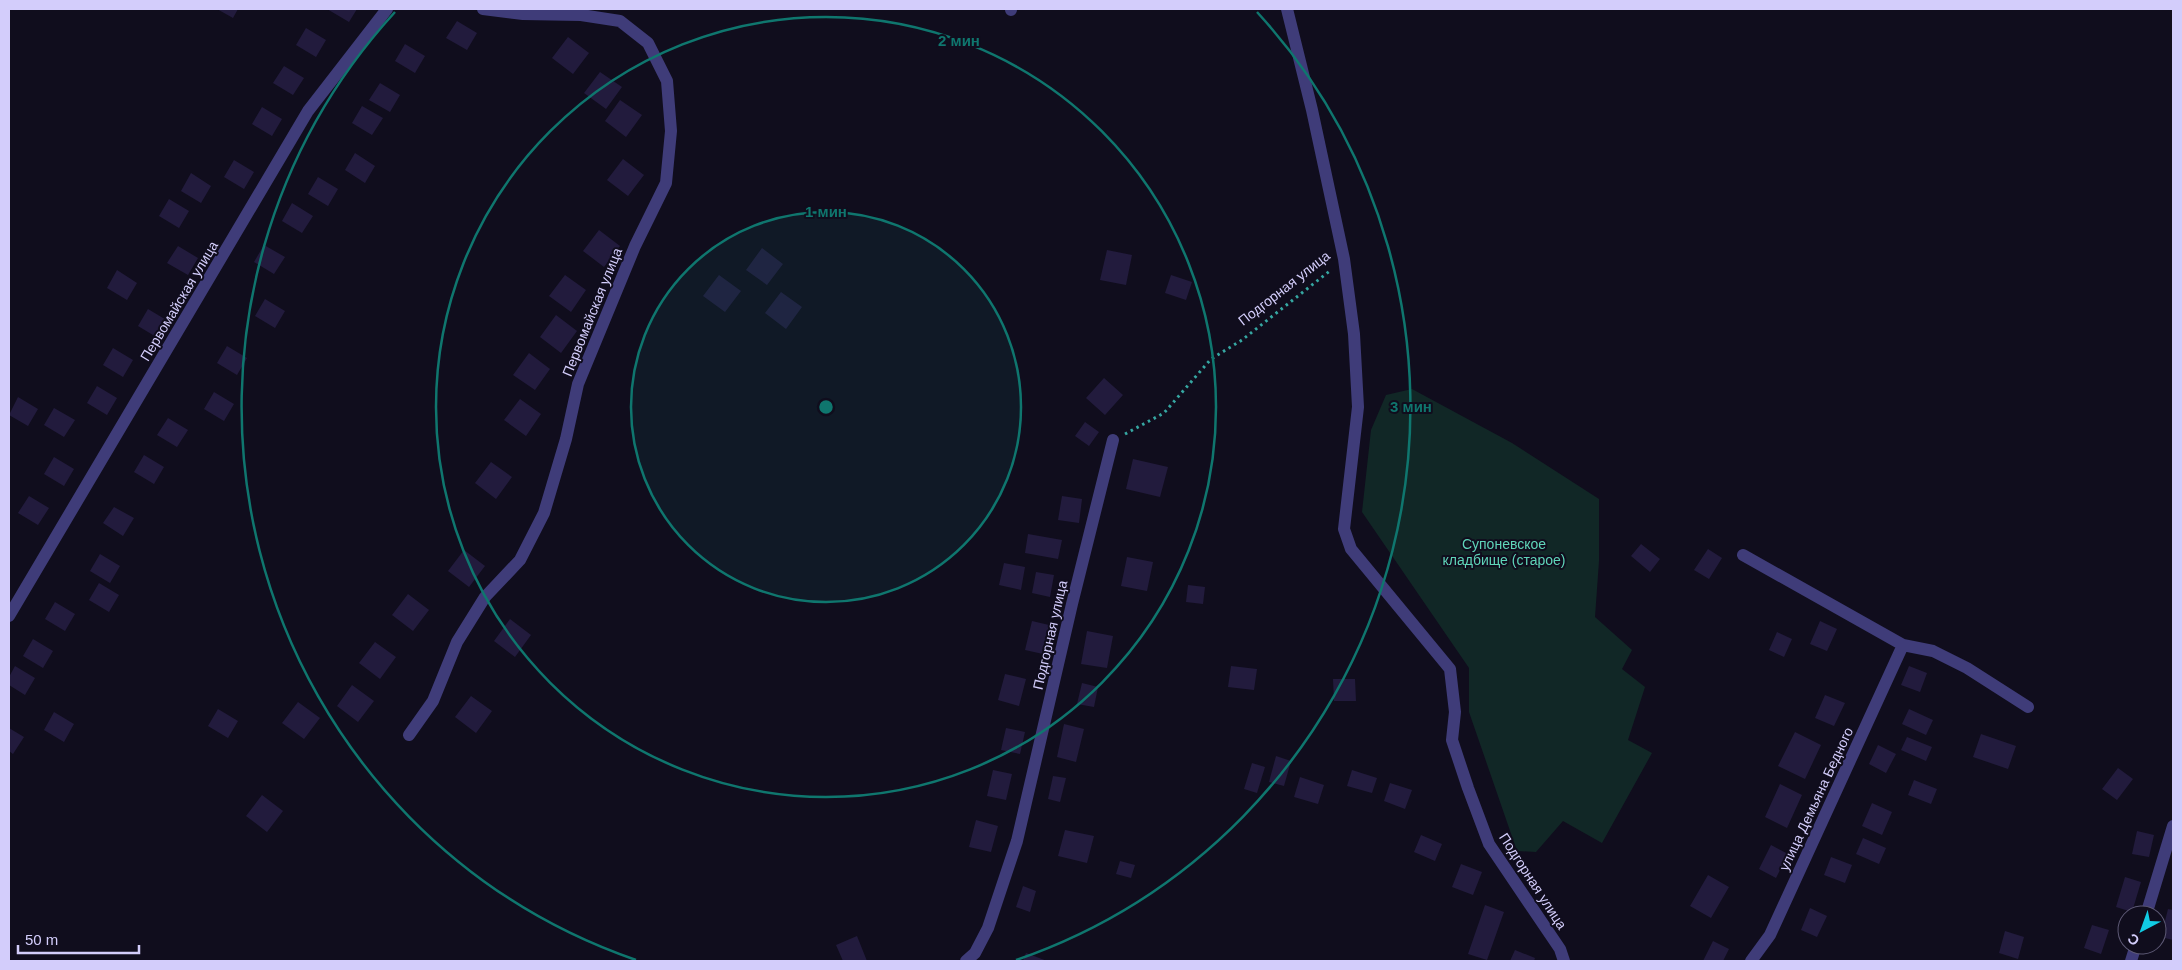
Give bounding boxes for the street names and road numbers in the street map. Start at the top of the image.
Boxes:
street label: Первомайская улица [137,238,221,364]
street label: Первомайская улица [559,245,625,379]
street label: Подгорная улица [1235,247,1333,329]
street label: Подгорная улица [1030,579,1070,691]
street label: улица Демьяна Бедного [1776,725,1856,873]
street label: Подгорная улица [1496,830,1570,932]

